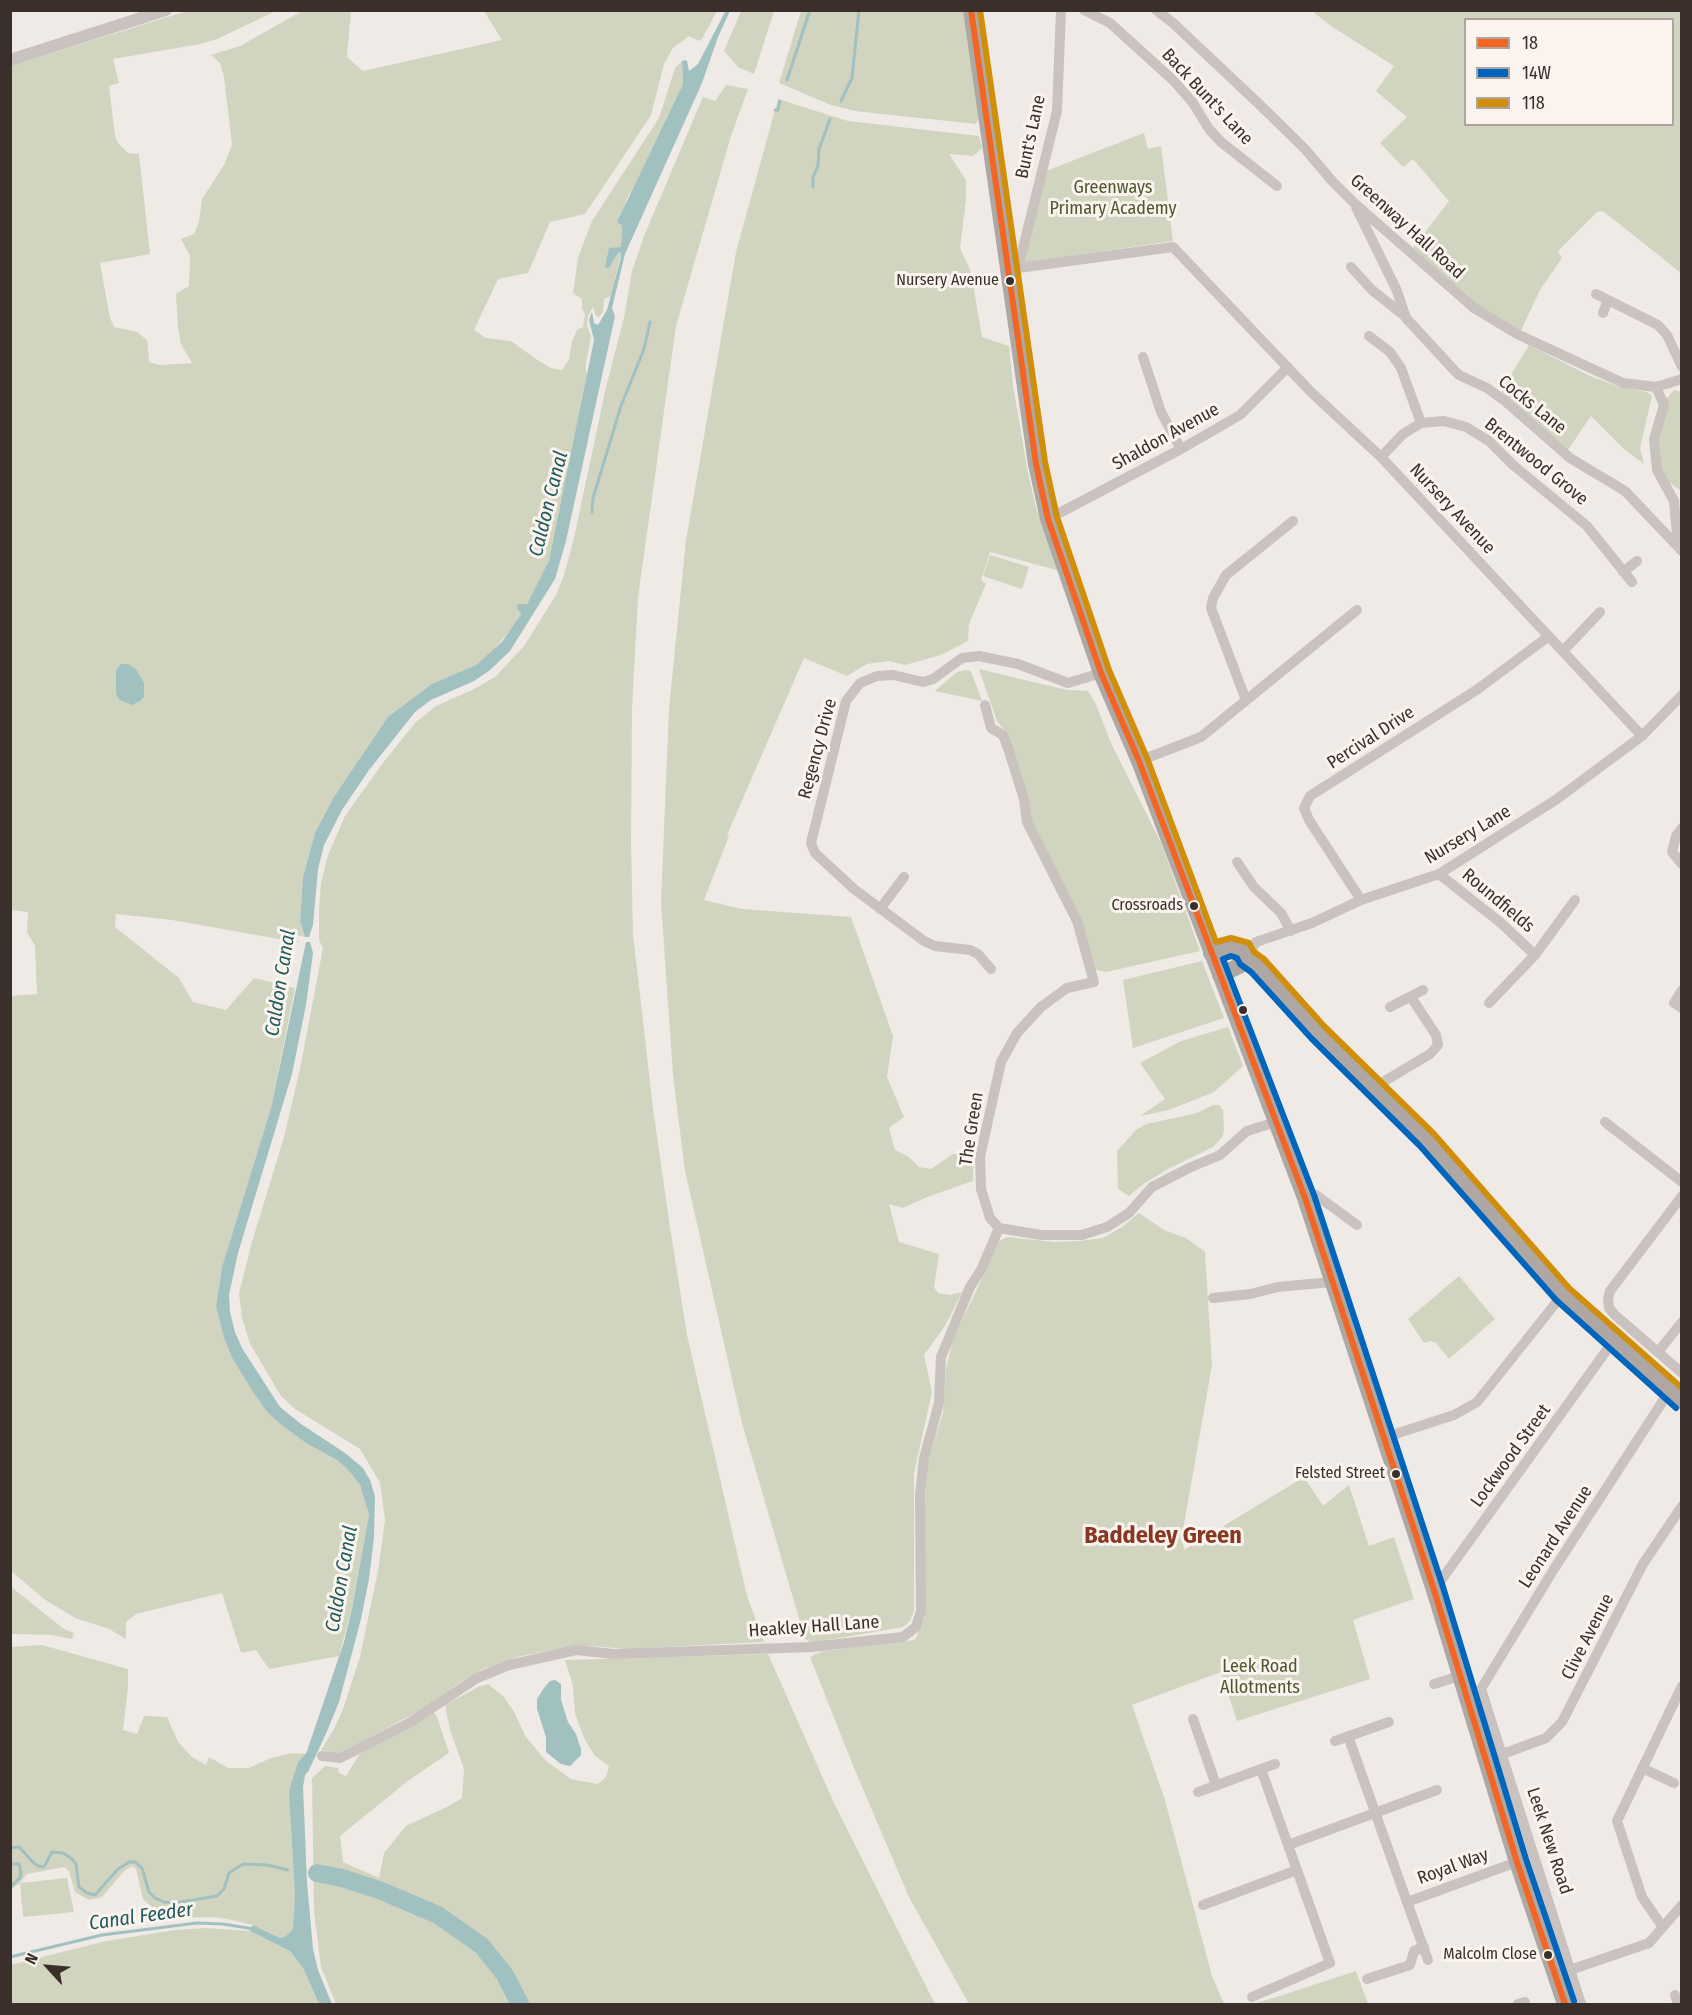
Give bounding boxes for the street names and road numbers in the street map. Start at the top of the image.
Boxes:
street label: Back Bunt's Lane [1157,44,1257,150]
street label: Bunt's Lane [1012,93,1050,181]
street label: Greenway Hall Road [1345,170,1469,284]
street label: Cocks Lane [1494,371,1570,439]
street label: Shaldon Avenue [1109,399,1223,475]
street label: Brentwood Grove [1480,414,1592,510]
street label: Nursery Avenue [1405,459,1499,559]
street label: Regency Drive [794,696,842,802]
street label: Percival Drive [1323,702,1419,774]
street label: Nursery Lane [1421,801,1515,869]
street label: Roundfields [1457,864,1539,938]
street label: The Green [956,1091,988,1167]
street label: Lockwood Street [1466,1400,1556,1512]
street label: Leonard Avenue [1515,1482,1597,1592]
street label: Clive Avenue [1557,1590,1619,1684]
street label: Heakley Hall Lane [748,1612,880,1642]
street label: Leek New Road [1522,1785,1576,1897]
street label: Royal Way [1415,1844,1491,1890]

